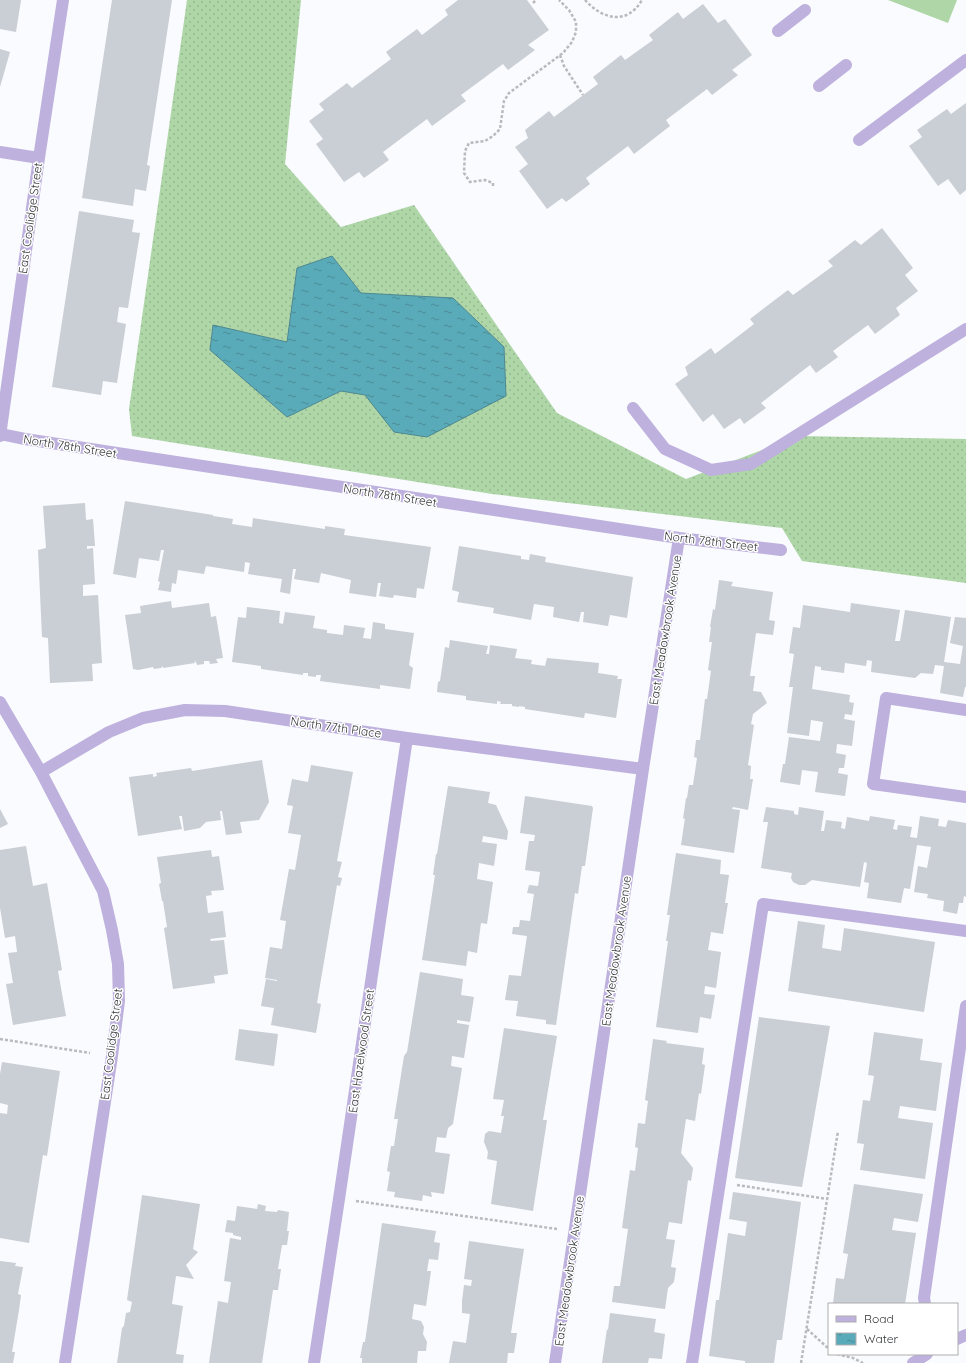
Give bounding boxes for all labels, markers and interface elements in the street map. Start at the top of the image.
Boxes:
street label: East Coolidge Street [15,161,45,275]
street label: North 78th Street [22,431,118,461]
street label: North 78th Street [342,480,438,510]
street label: North 78th Street [663,528,759,554]
street label: East Meadowbrook Avenue [646,554,684,706]
street label: North 77th Place [290,713,383,741]
street label: East Meadowbrook Avenue [598,875,634,1027]
street label: East Coolidge Street [97,987,125,1101]
street label: East Hazelwood Street [345,988,377,1114]
street label: East Meadowbrook Avenue [551,1195,587,1347]
legend [828,1303,958,1355]
text: Road [864,1311,894,1326]
text: Water [864,1331,899,1346]

